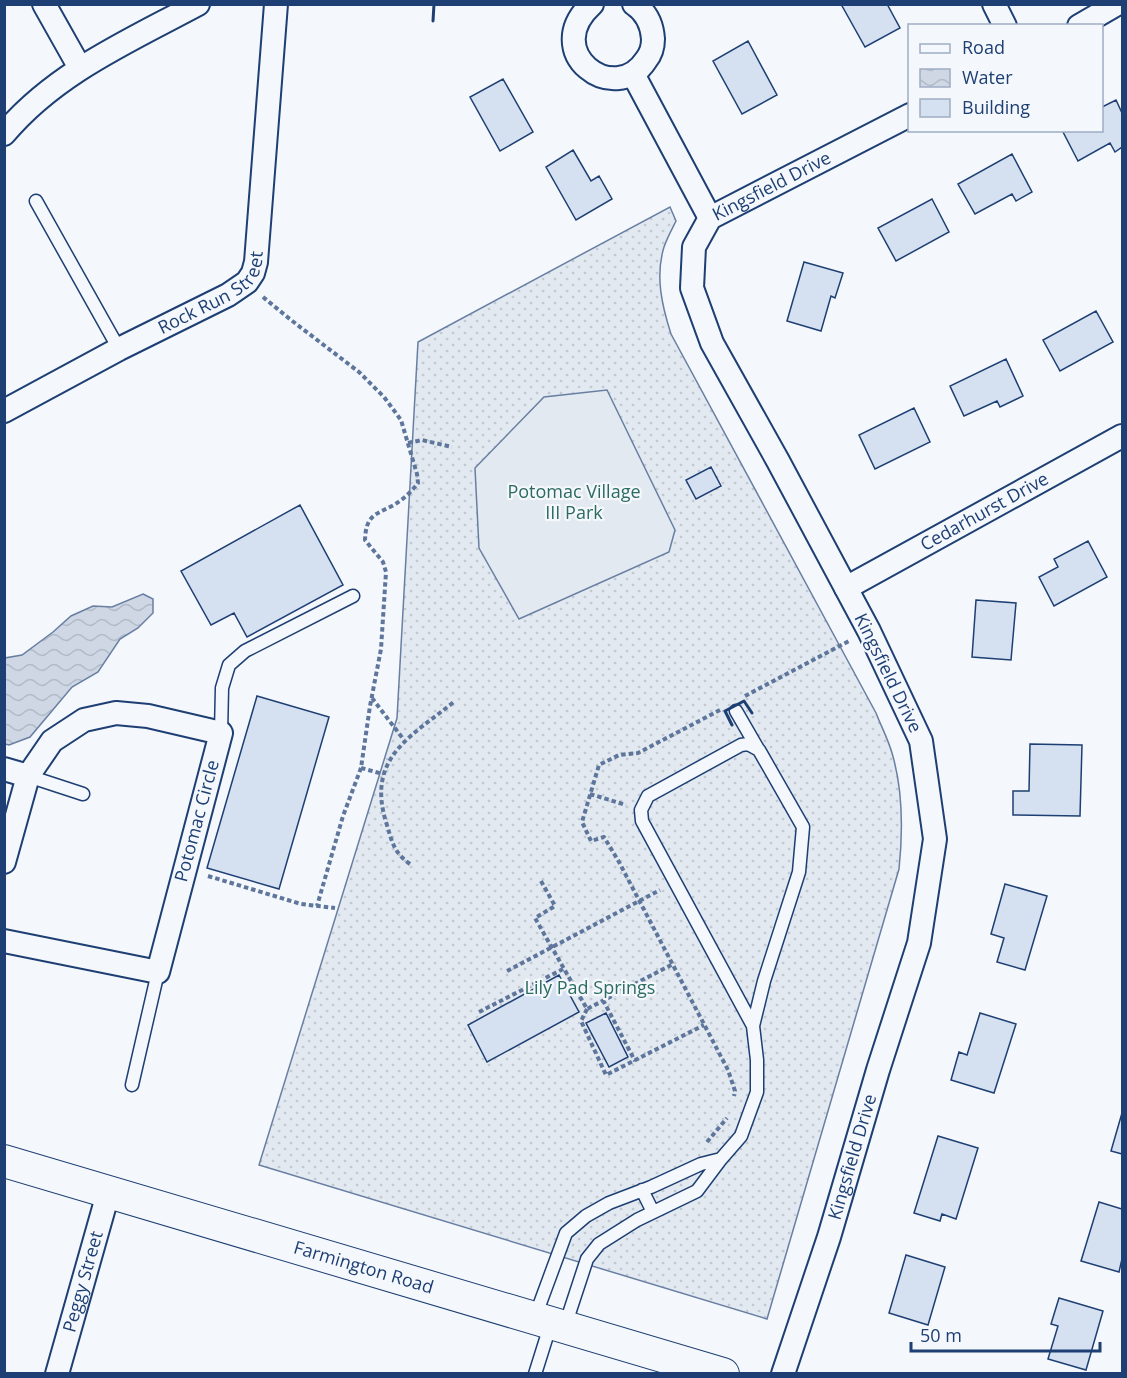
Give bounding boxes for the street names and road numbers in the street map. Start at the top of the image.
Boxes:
street label: Kingsfield Drive [708,145,835,226]
street label: Rock Run Street [153,250,268,339]
street label: Cedarhurst Drive [915,466,1052,556]
street label: Kingsfield Drive [850,609,928,736]
street label: Potomac Circle [168,757,224,884]
street label: Kingsfield Drive [822,1091,881,1222]
street label: Peggy Street [56,1228,108,1335]
street label: Farmington Road [291,1235,437,1299]

